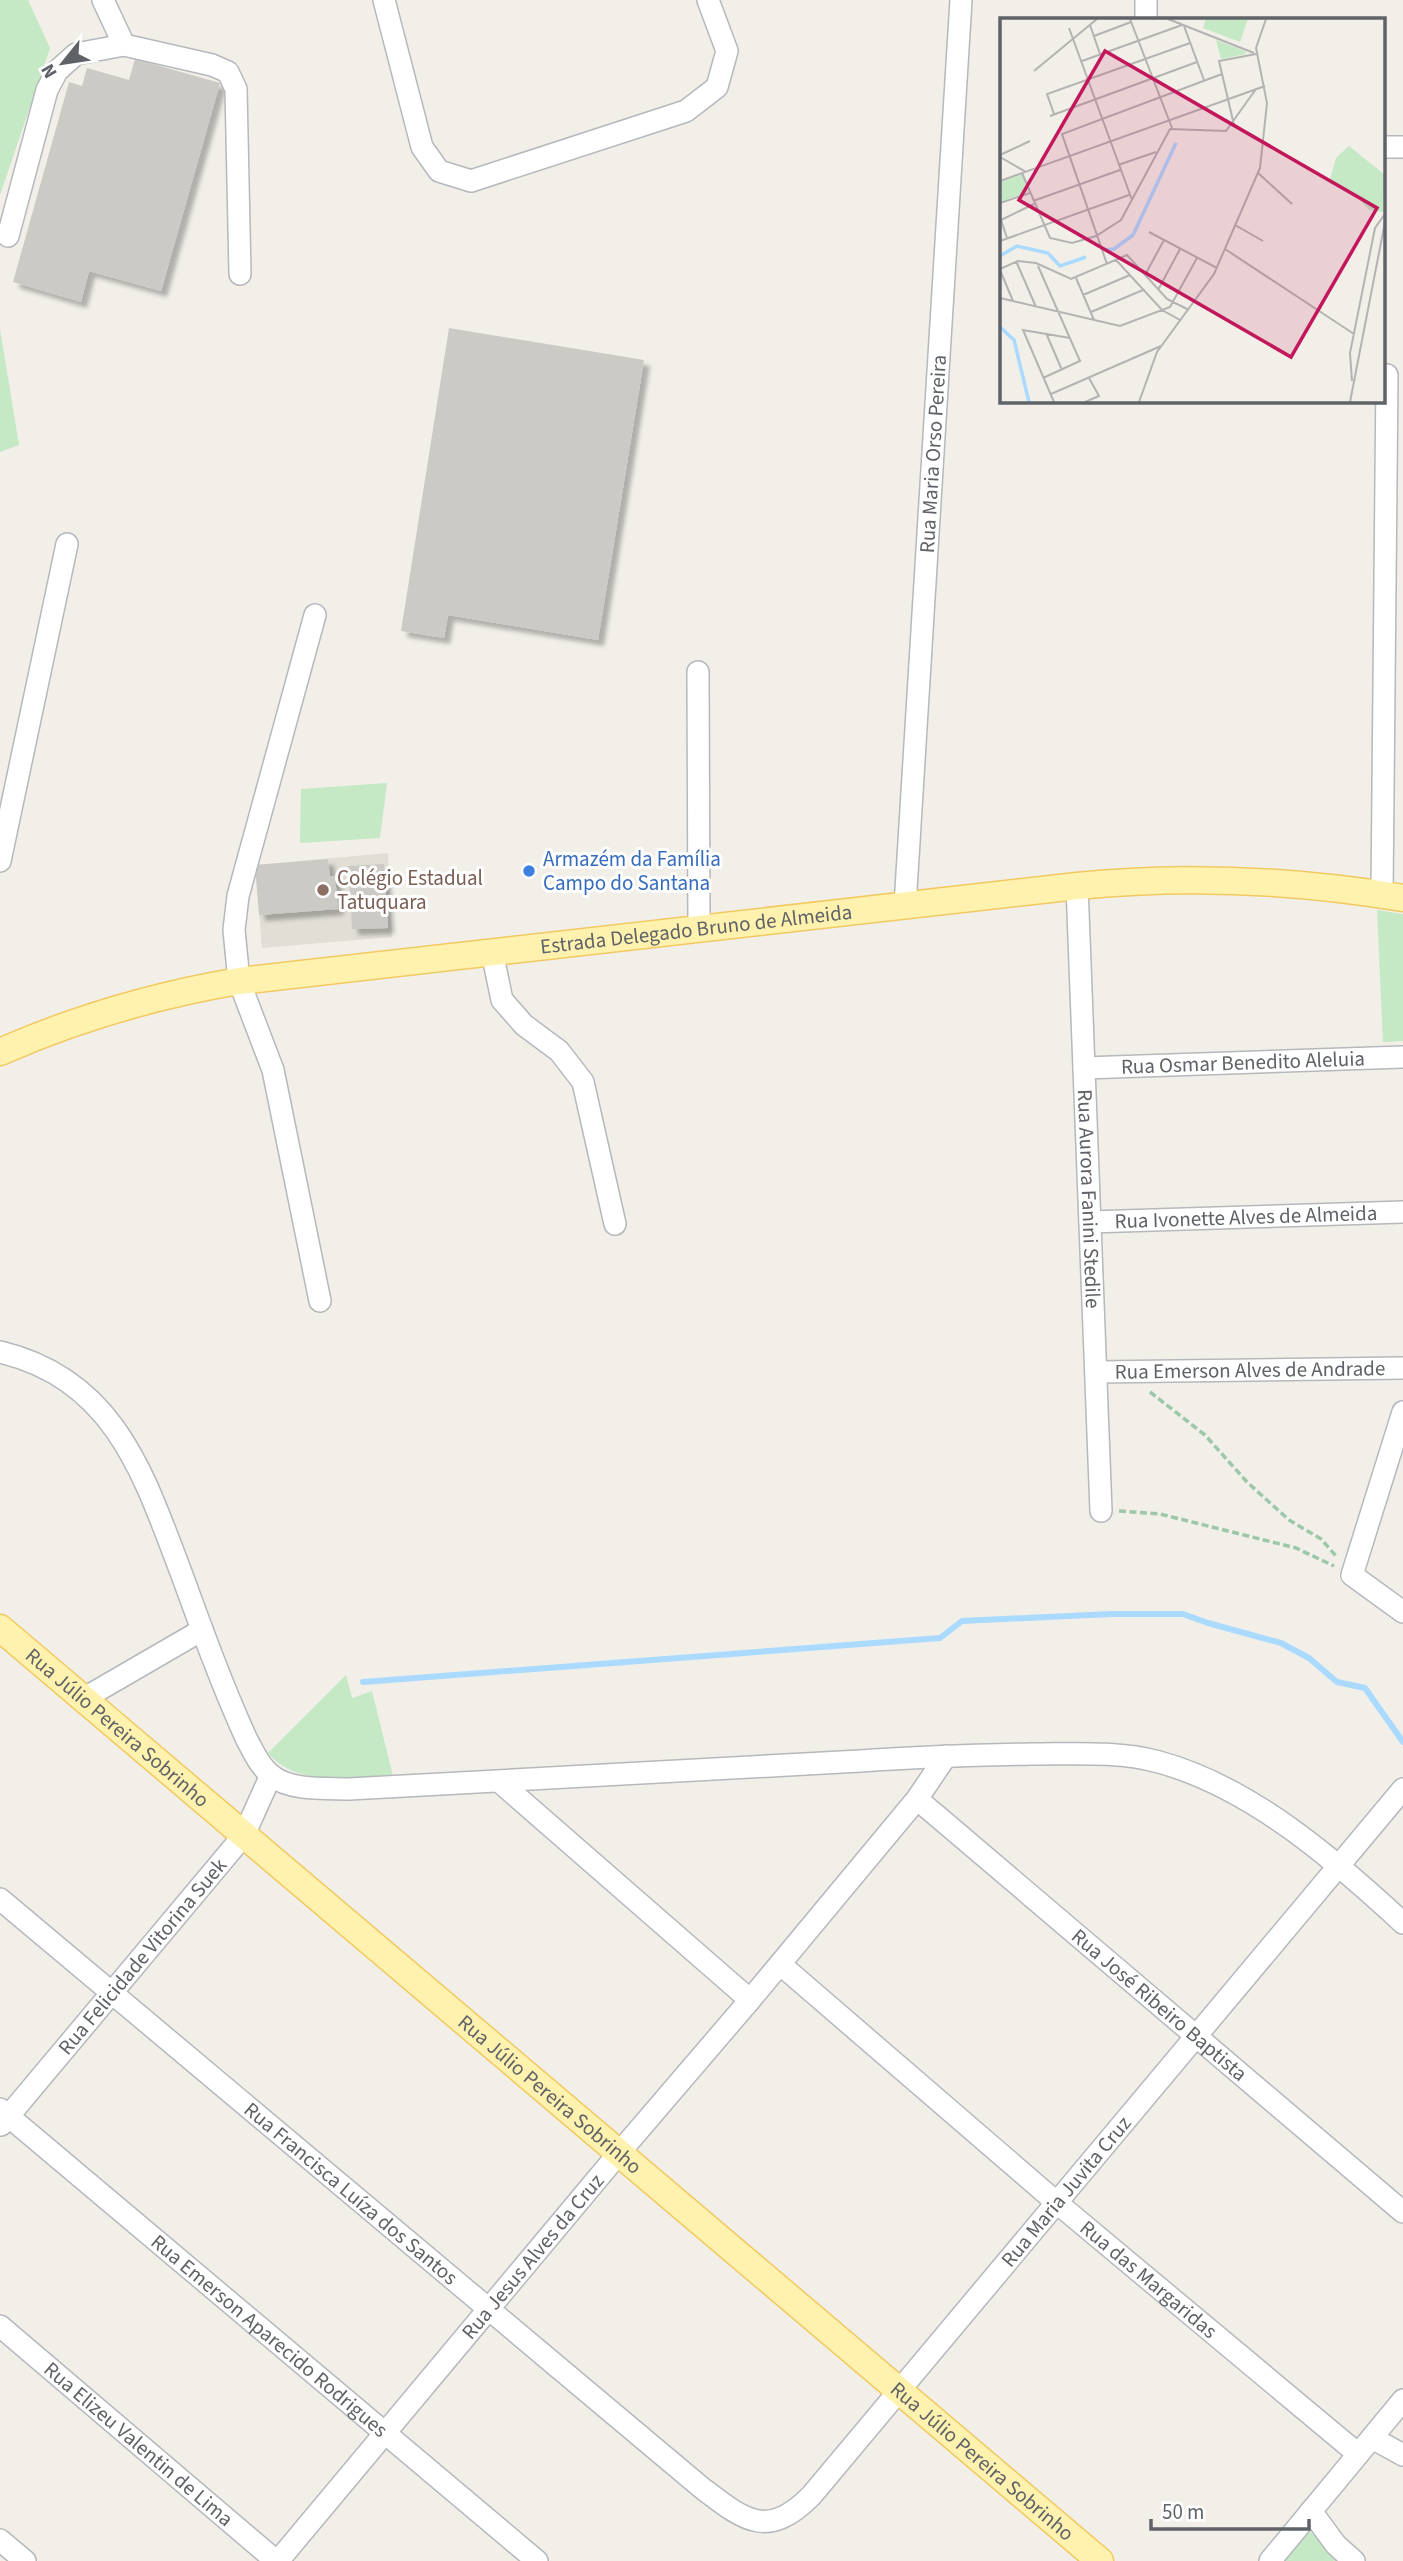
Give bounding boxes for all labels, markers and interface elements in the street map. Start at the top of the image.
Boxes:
inset map [1000,18,1386,402]
north arrow [28,28,98,98]
text: N [35,59,64,83]
street label: Rua Maria Orso Pereira [912,354,954,554]
place label: Armazém da Família Campo do Santana [543,844,721,898]
place label: Colégio Estadual Tatuquara [337,863,483,917]
marker: Armazém da Família Campo do Santana [521,863,537,879]
marker: Colégio Estadual Tatuquara [315,882,331,898]
street label: Estrada Delegado Bruno de Almeida [538,897,854,962]
street label: Rua Osmar Benedito Aleluia [1120,1043,1365,1082]
street label: Rua Aurora Fanini Stedile [1070,1089,1108,1309]
street label: Rua Ivonette Alves de Almeida [1114,1198,1378,1236]
street label: Rua Emerson Alves de Andrade [1115,1353,1385,1387]
street label: Rua Júlio Pereira Sobrinho [19,1641,216,1814]
street label: Rua Felicidade Vitorina Suek [51,1851,234,2061]
street label: Rua José Ribeiro Baptista [1065,1922,1254,2088]
street label: Rua Júlio Pereira Sobrinho [451,2008,648,2181]
street label: Rua Francisca Luíza dos Santos [237,2095,464,2292]
street label: Rua Maria Juvita Cruz [994,2109,1138,2274]
street label: Rua Jesus Alves da Cruz [454,2167,611,2346]
street label: Rua das Margaridas [1073,2213,1224,2346]
street label: Rua Emerson Aparecido Rodrigues [144,2227,394,2444]
street label: Rua Elizeu Valentin de Lima [37,2355,240,2533]
street label: Rua Júlio Pereira Sobrinho [884,2374,1081,2548]
scale bar [1151,2488,1308,2532]
text: 50 m [1162,2497,1204,2527]

